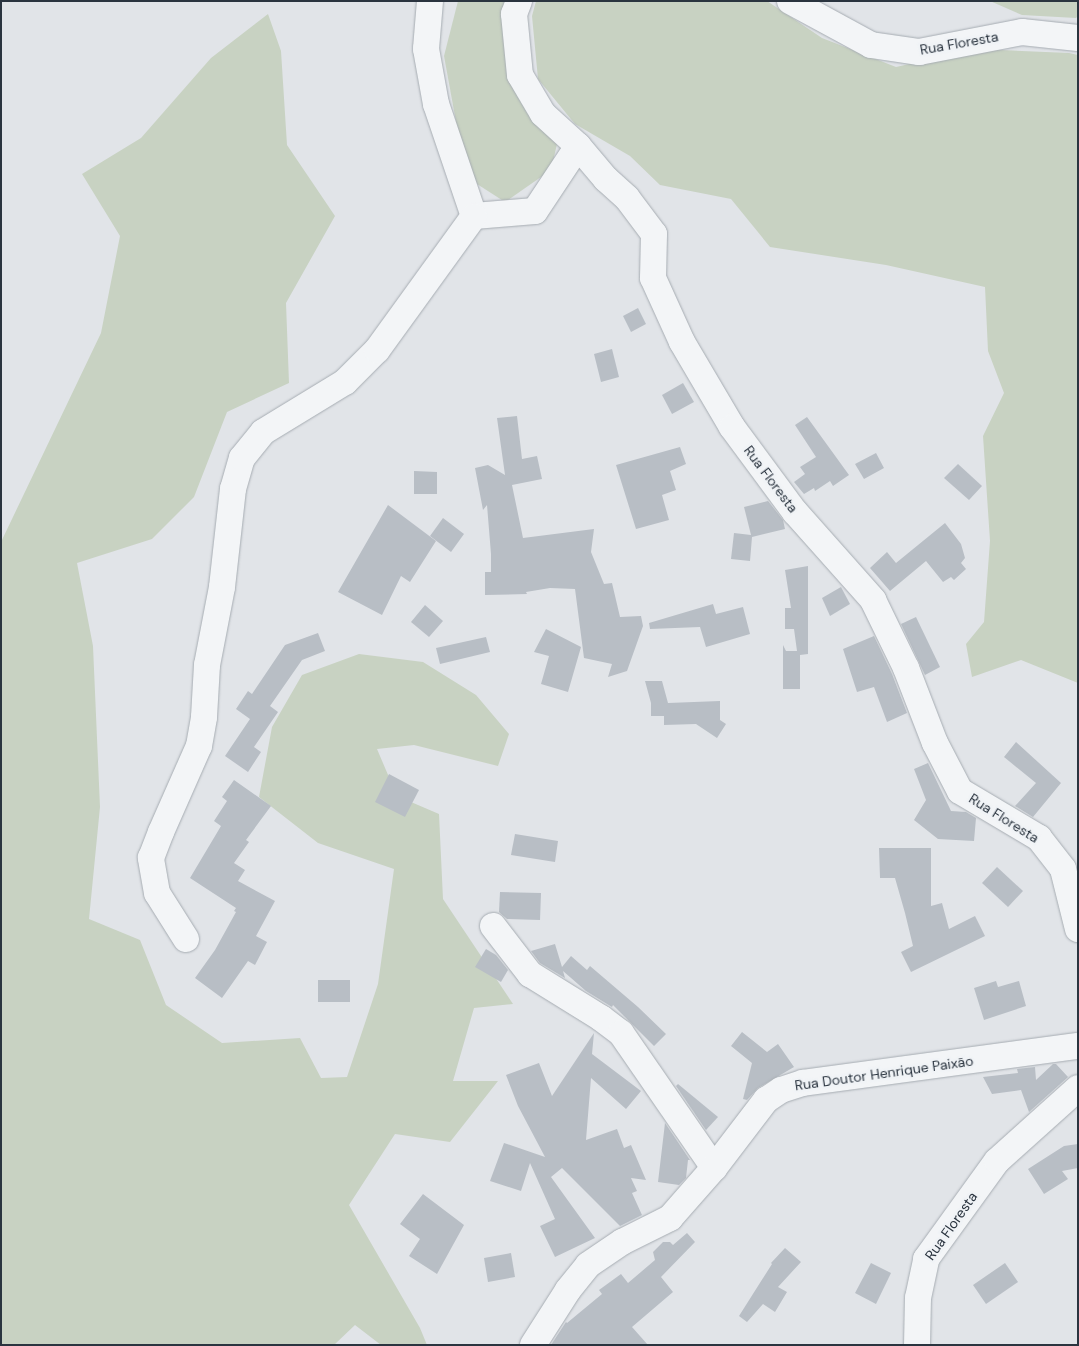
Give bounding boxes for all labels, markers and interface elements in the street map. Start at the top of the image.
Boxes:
street label: Rua Floresta [919,28,999,58]
street label: Rua Floresta [740,442,802,516]
street label: Rua Floresta [966,790,1042,846]
street label: Rua Doutor Henrique Paixão [794,1052,974,1094]
street label: Rua Floresta [921,1189,981,1263]

